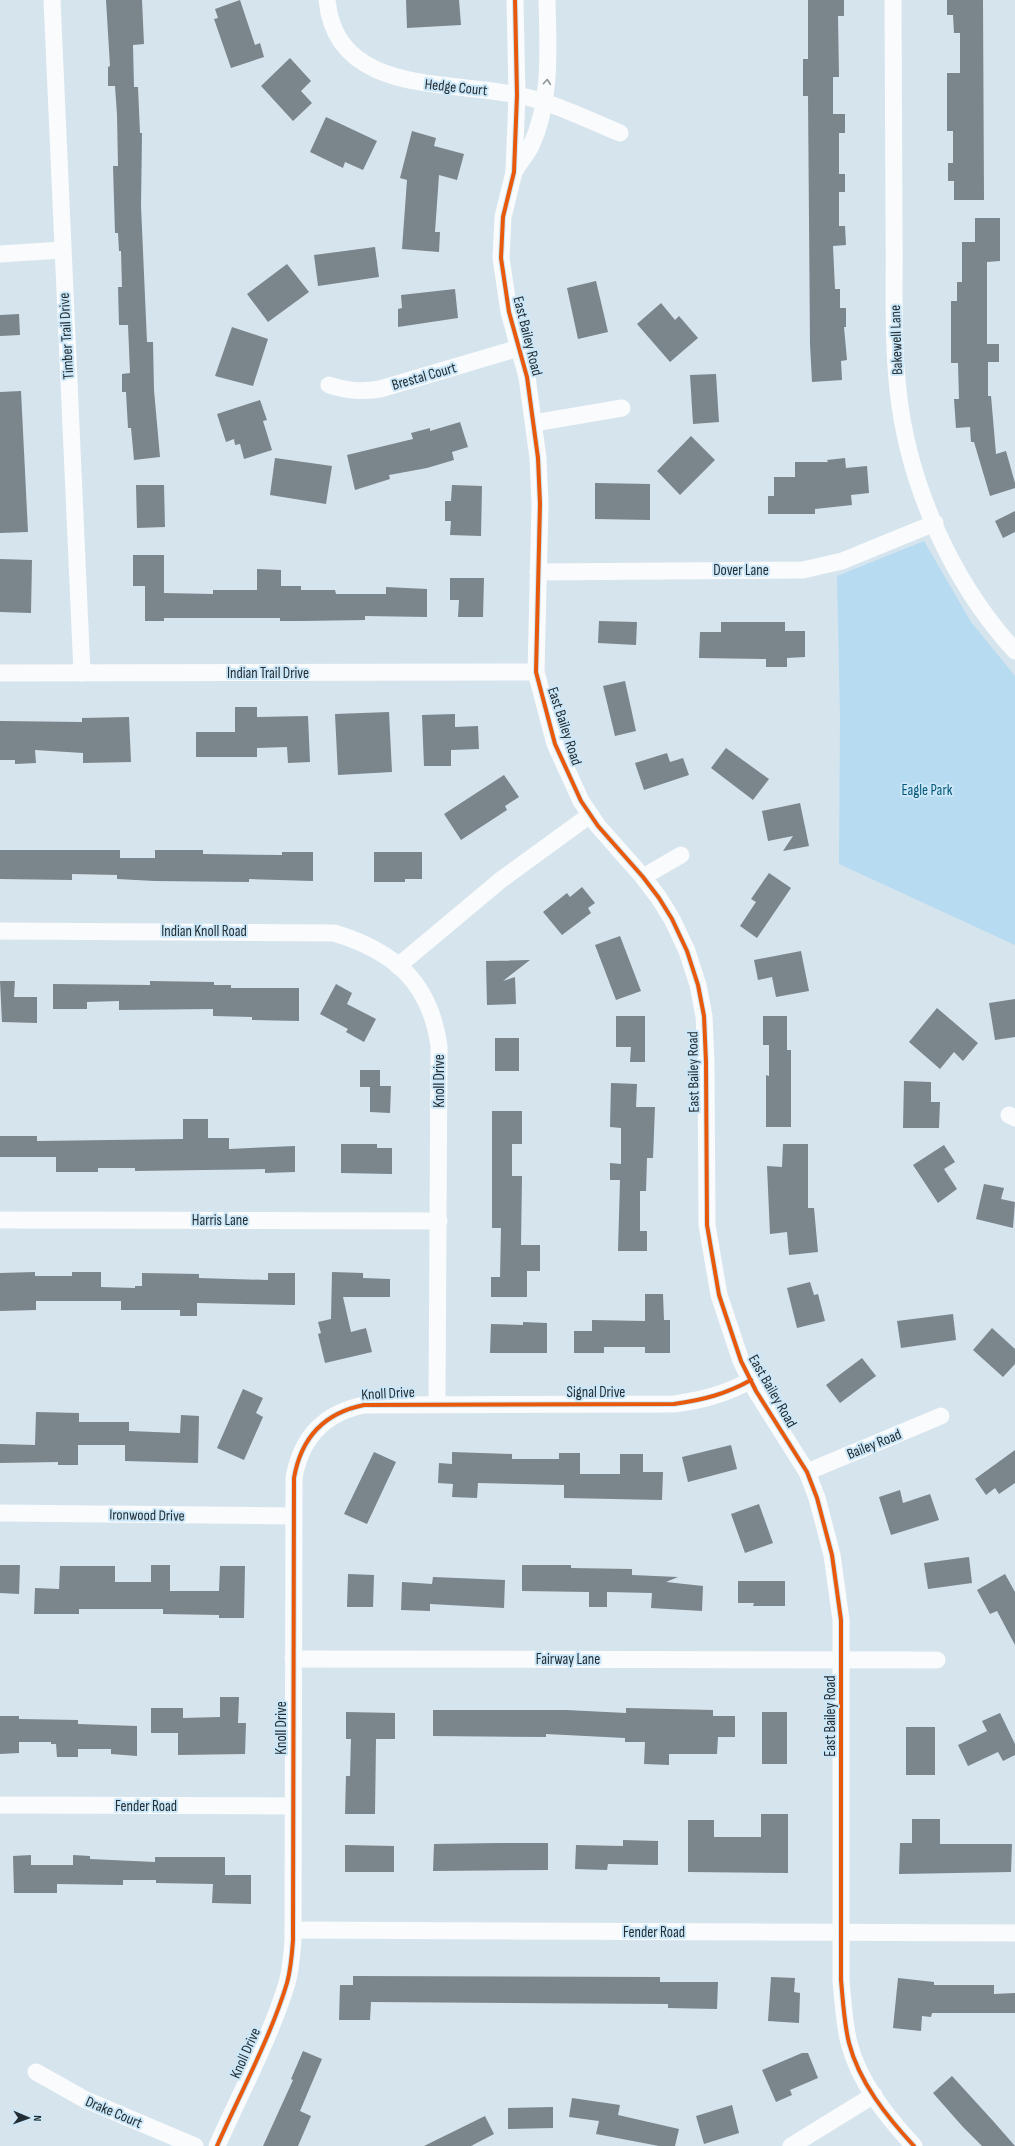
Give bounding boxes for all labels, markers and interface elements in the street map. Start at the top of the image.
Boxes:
street label: Hedge Court [424,75,489,100]
one-way arrow [542,78,551,85]
street label: Timber Trail Drive [55,292,78,380]
street label: East Bailey Road [508,294,547,378]
street label: Bakewell Lane [886,305,907,375]
street label: Brestal Court [390,358,459,395]
street label: Dover Lane [713,561,769,580]
street label: Indian Trail Drive [227,664,309,683]
street label: East Bailey Road [543,685,586,768]
park label: Eagle Park [902,781,953,800]
street label: Indian Knoll Road [161,922,247,941]
street label: East Bailey Road [683,1031,704,1113]
street label: Knoll Drive [430,1054,449,1108]
street label: Harris Lane [192,1211,248,1230]
street label: East Bailey Road [744,1351,801,1431]
street label: Knoll Drive [361,1383,415,1404]
street label: Signal Drive [567,1383,625,1402]
street label: Bailey Road [844,1425,904,1464]
street label: Ironwood Drive [109,1505,185,1526]
street label: Fairway Lane [536,1650,600,1669]
street label: East Bailey Road [821,1675,840,1757]
street label: Knoll Drive [272,1701,291,1755]
street label: Fender Road [115,1797,177,1816]
street label: Fender Road [623,1923,685,1942]
street label: Knoll Drive [226,2025,265,2082]
street label: Drake Court [83,2092,145,2133]
north arrow [8,2098,48,2138]
text: N [31,2115,44,2122]

